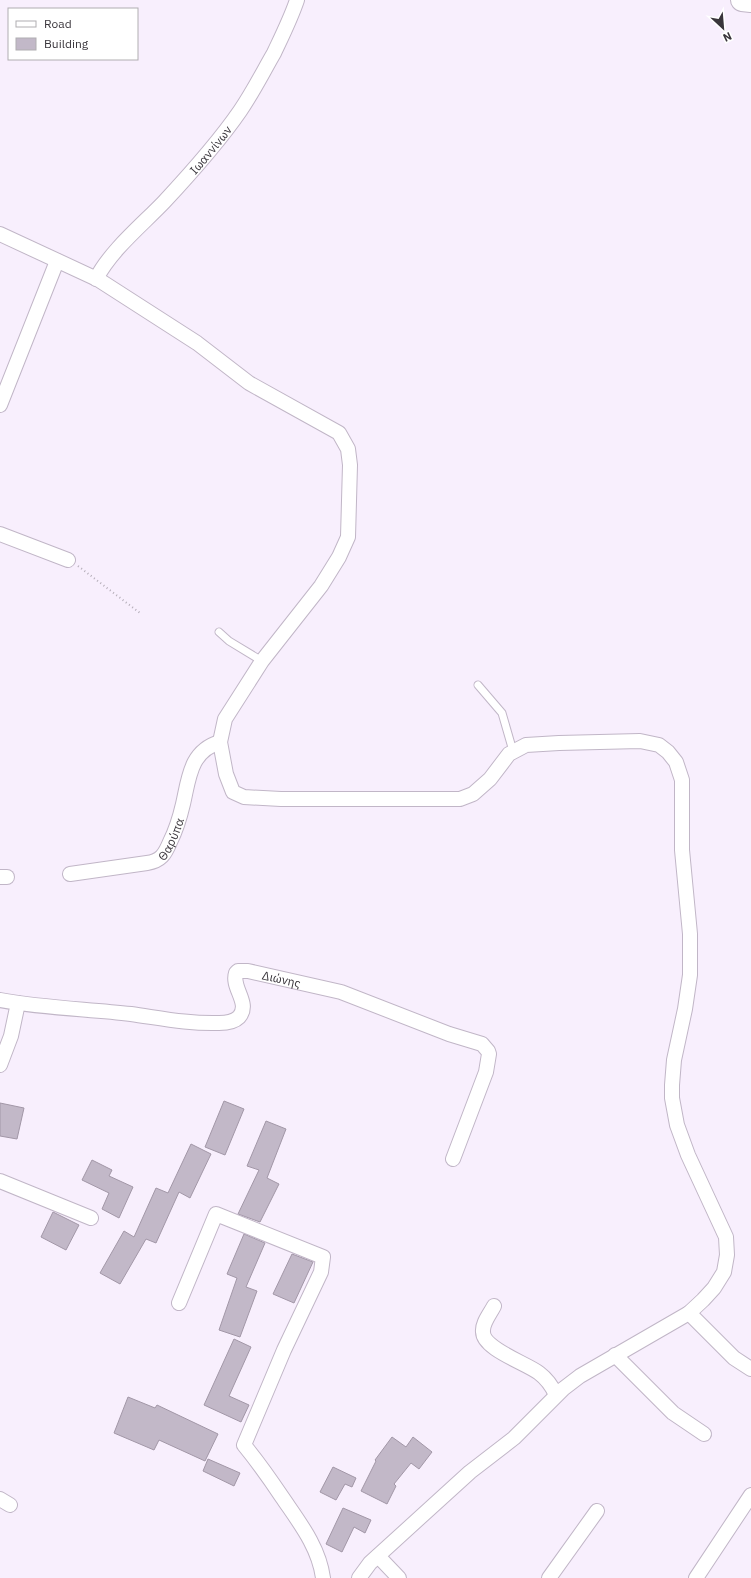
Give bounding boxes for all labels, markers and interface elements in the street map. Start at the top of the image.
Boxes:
legend [8,8,138,60]
north arrow [703,8,743,48]
text: Road [44,16,72,31]
text: N [721,29,734,45]
text: Building [44,36,89,51]
street label: Ιωαννίνων [186,122,235,177]
street label: Θαρύπα [154,816,187,863]
street label: Διώνης [261,967,302,990]

